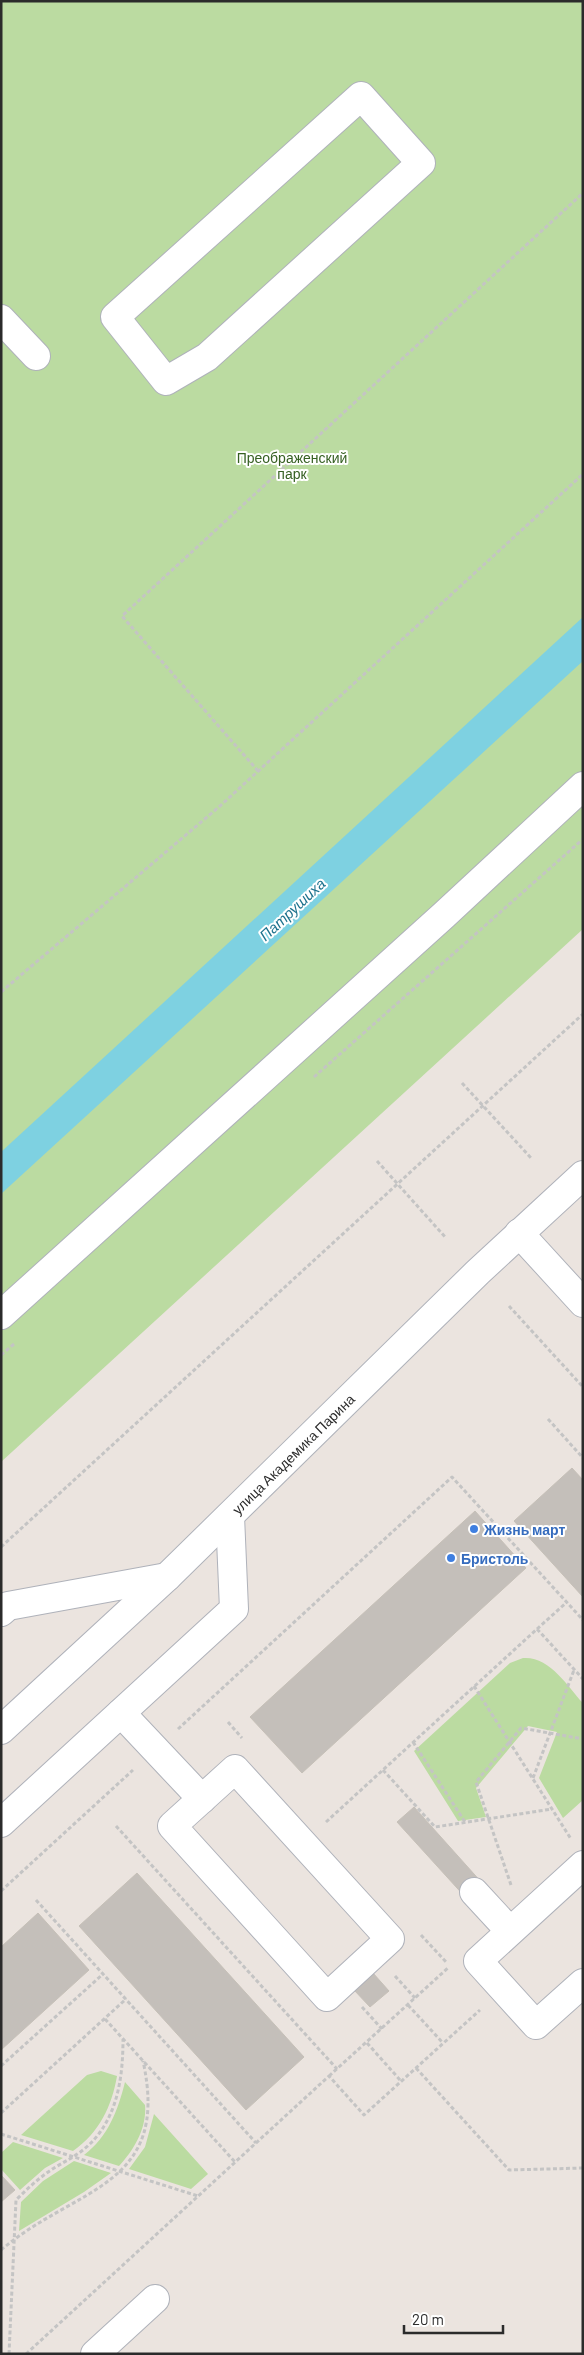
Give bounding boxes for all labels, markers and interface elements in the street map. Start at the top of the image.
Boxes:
park label: Преображенский парк [237,449,347,482]
water label: Патрушиха [255,874,329,944]
street label: улица Академика Парина [228,1390,358,1517]
place label: Жизнь март [483,1521,565,1538]
marker: Жизнь март [468,1523,480,1535]
place label: Бристоль [461,1550,529,1567]
marker: Бристоль [445,1552,457,1564]
scale bar [404,2302,503,2334]
text: 20 m [412,2310,444,2328]

